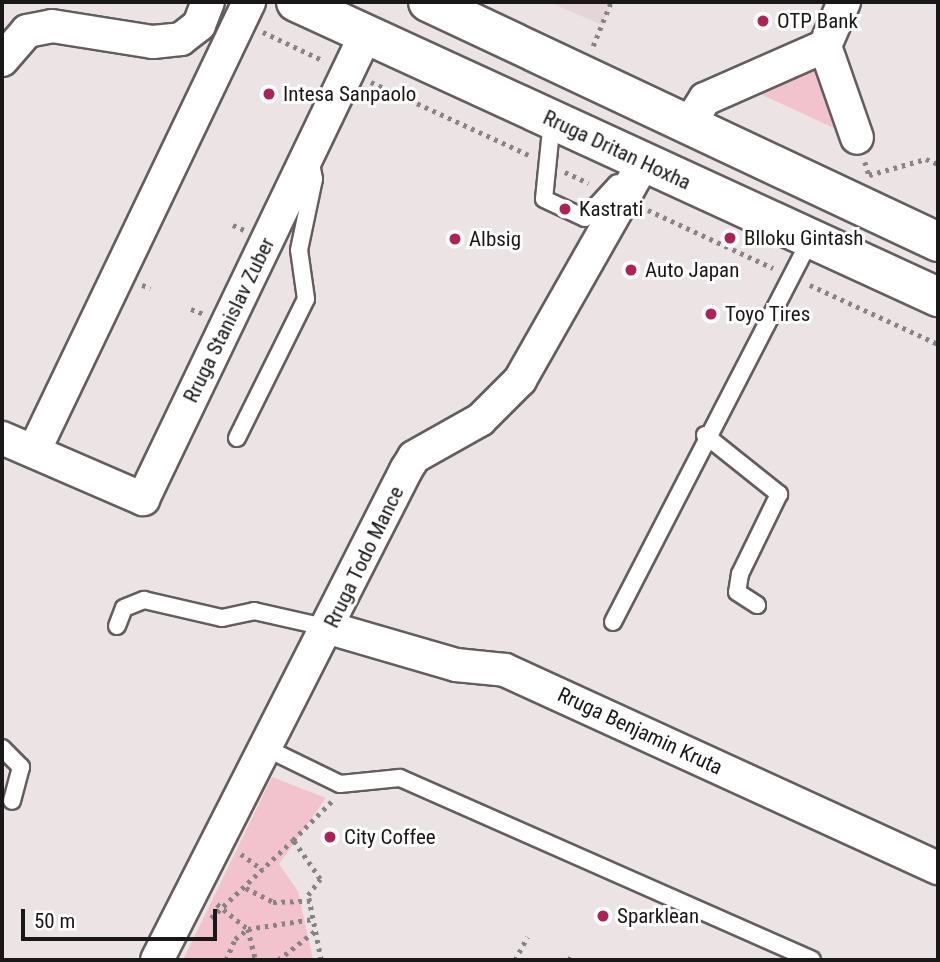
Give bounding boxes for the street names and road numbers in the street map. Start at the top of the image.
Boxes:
street label: Rruga Dritan Hoxha [539,105,695,195]
street label: Rruga Stanislav Zuber [178,233,280,407]
street label: Rruga Todo Mance [319,482,409,632]
street label: Rruga Benjamin Kruta [554,682,726,780]

